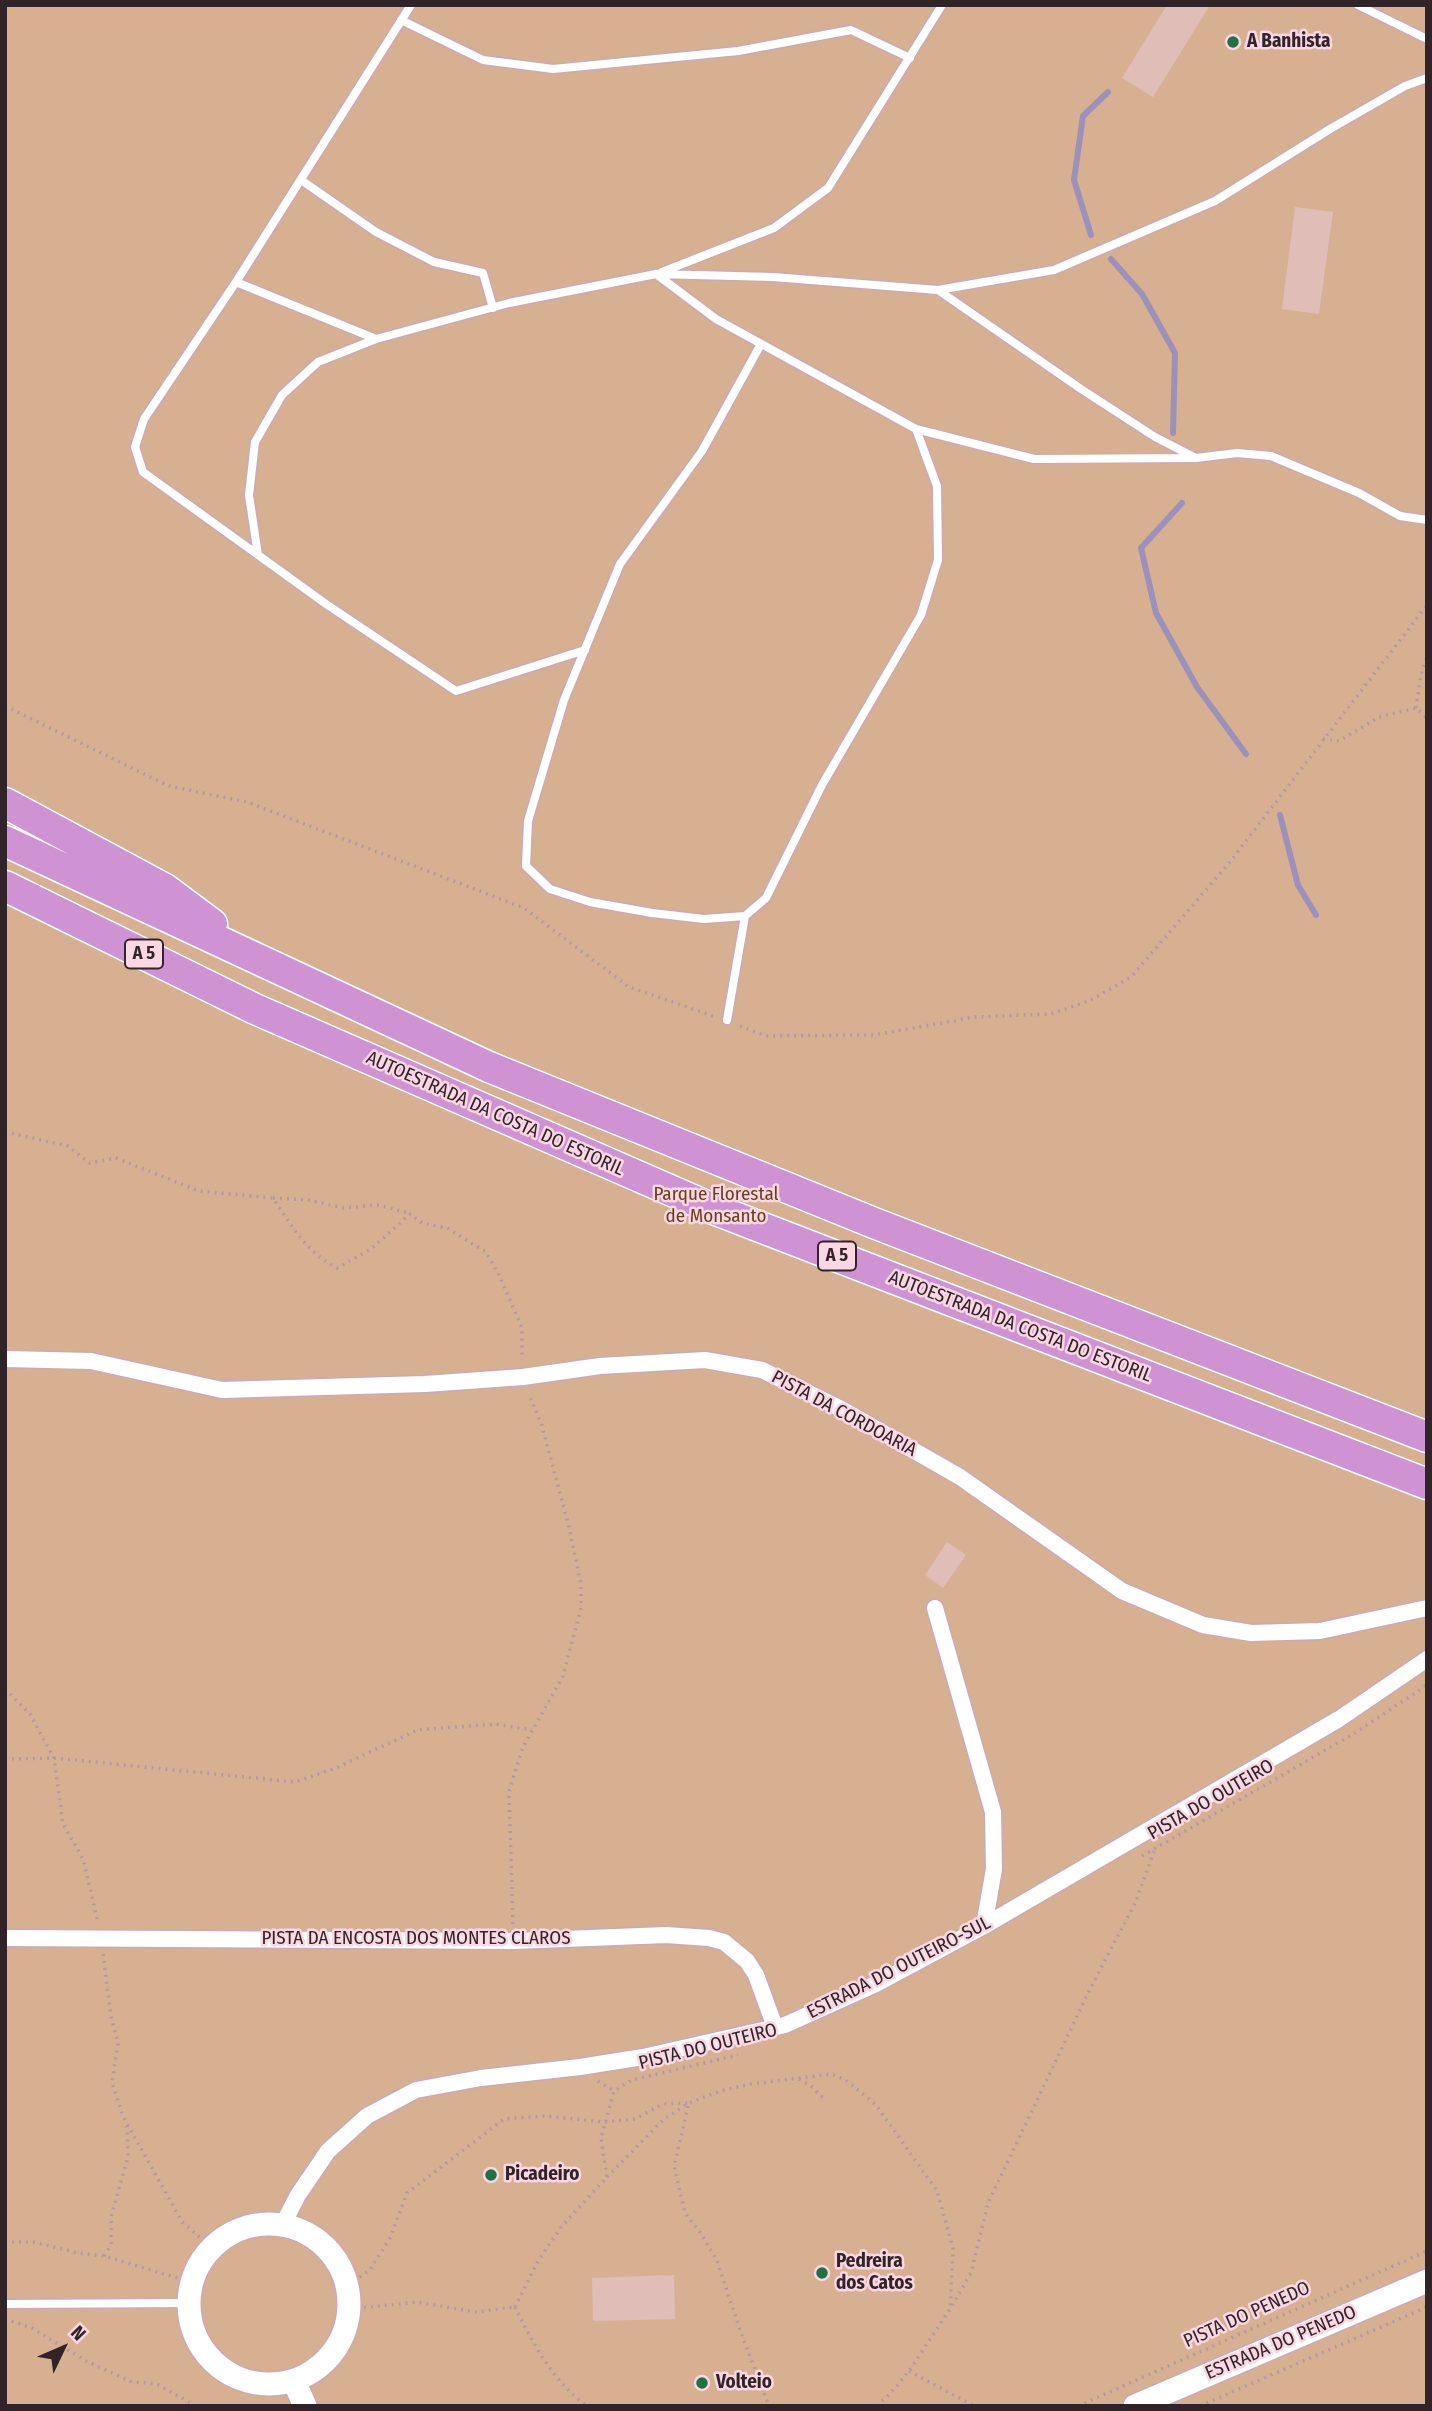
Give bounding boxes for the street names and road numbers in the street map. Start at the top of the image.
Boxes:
road number: A 5 [125,939,163,968]
street label: AUTOESTRADA DA COSTA DO ESTORIL [362,1047,628,1181]
road number: A 5 [818,1241,856,1270]
street label: AUTOESTRADA DA COSTA DO ESTORIL [885,1266,1155,1388]
street label: PISTA DA CORDOARIA [767,1366,921,1462]
street label: PISTA DO OUTEIRO [1144,1755,1278,1845]
street label: ESTRADA DO OUTEIRO-SUL [803,1912,995,2024]
street label: PISTA DA ENCOSTA DOS MONTES CLAROS [261,1928,571,1950]
street label: PISTA DO OUTEIRO [637,2019,779,2075]
street label: PISTA DO PENEDO [1180,2277,1314,2353]
street label: ESTRADA DO PENEDO [1202,2301,1360,2385]

